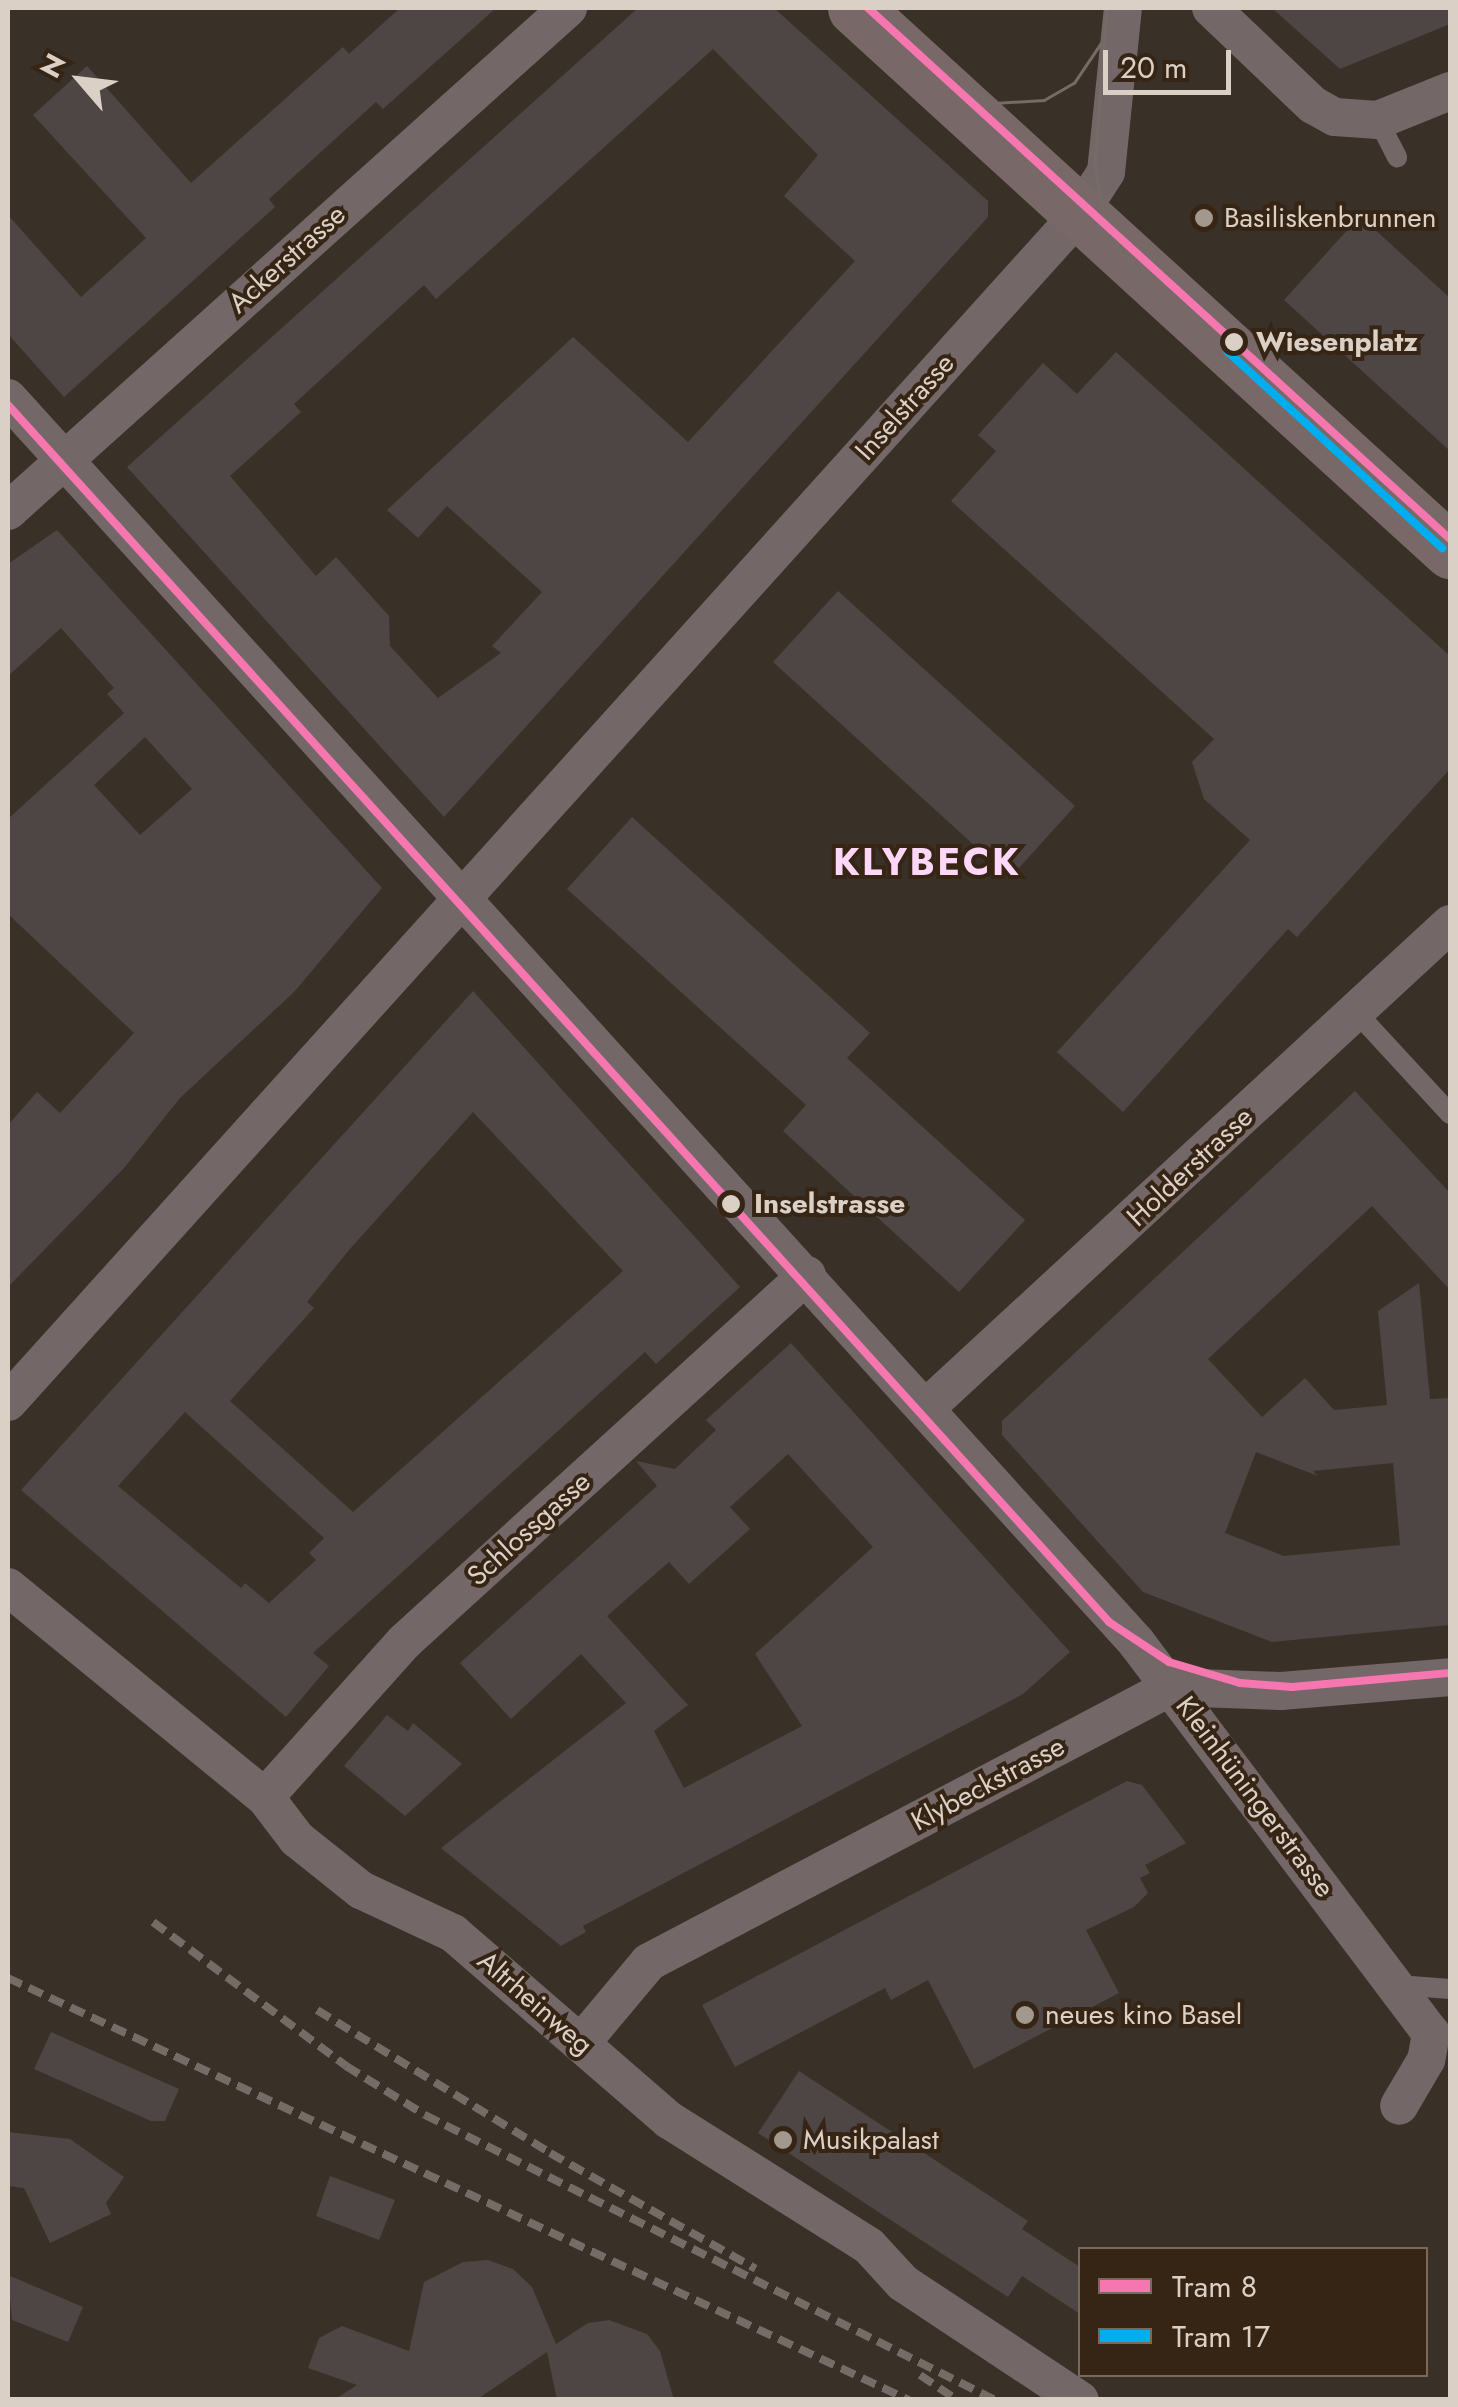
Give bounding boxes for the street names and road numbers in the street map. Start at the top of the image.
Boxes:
street label: Ackerstrasse [222,198,352,320]
street label: Inselstrasse [848,347,962,467]
street label: Holderstrasse [1120,1100,1260,1234]
street label: Schlossgasse [460,1465,598,1593]
street label: Kleinhüningerstrasse [1169,1690,1341,1904]
street label: Klybeckstrasse [906,1730,1070,1838]
street label: Altrheinweg [471,1944,599,2062]

